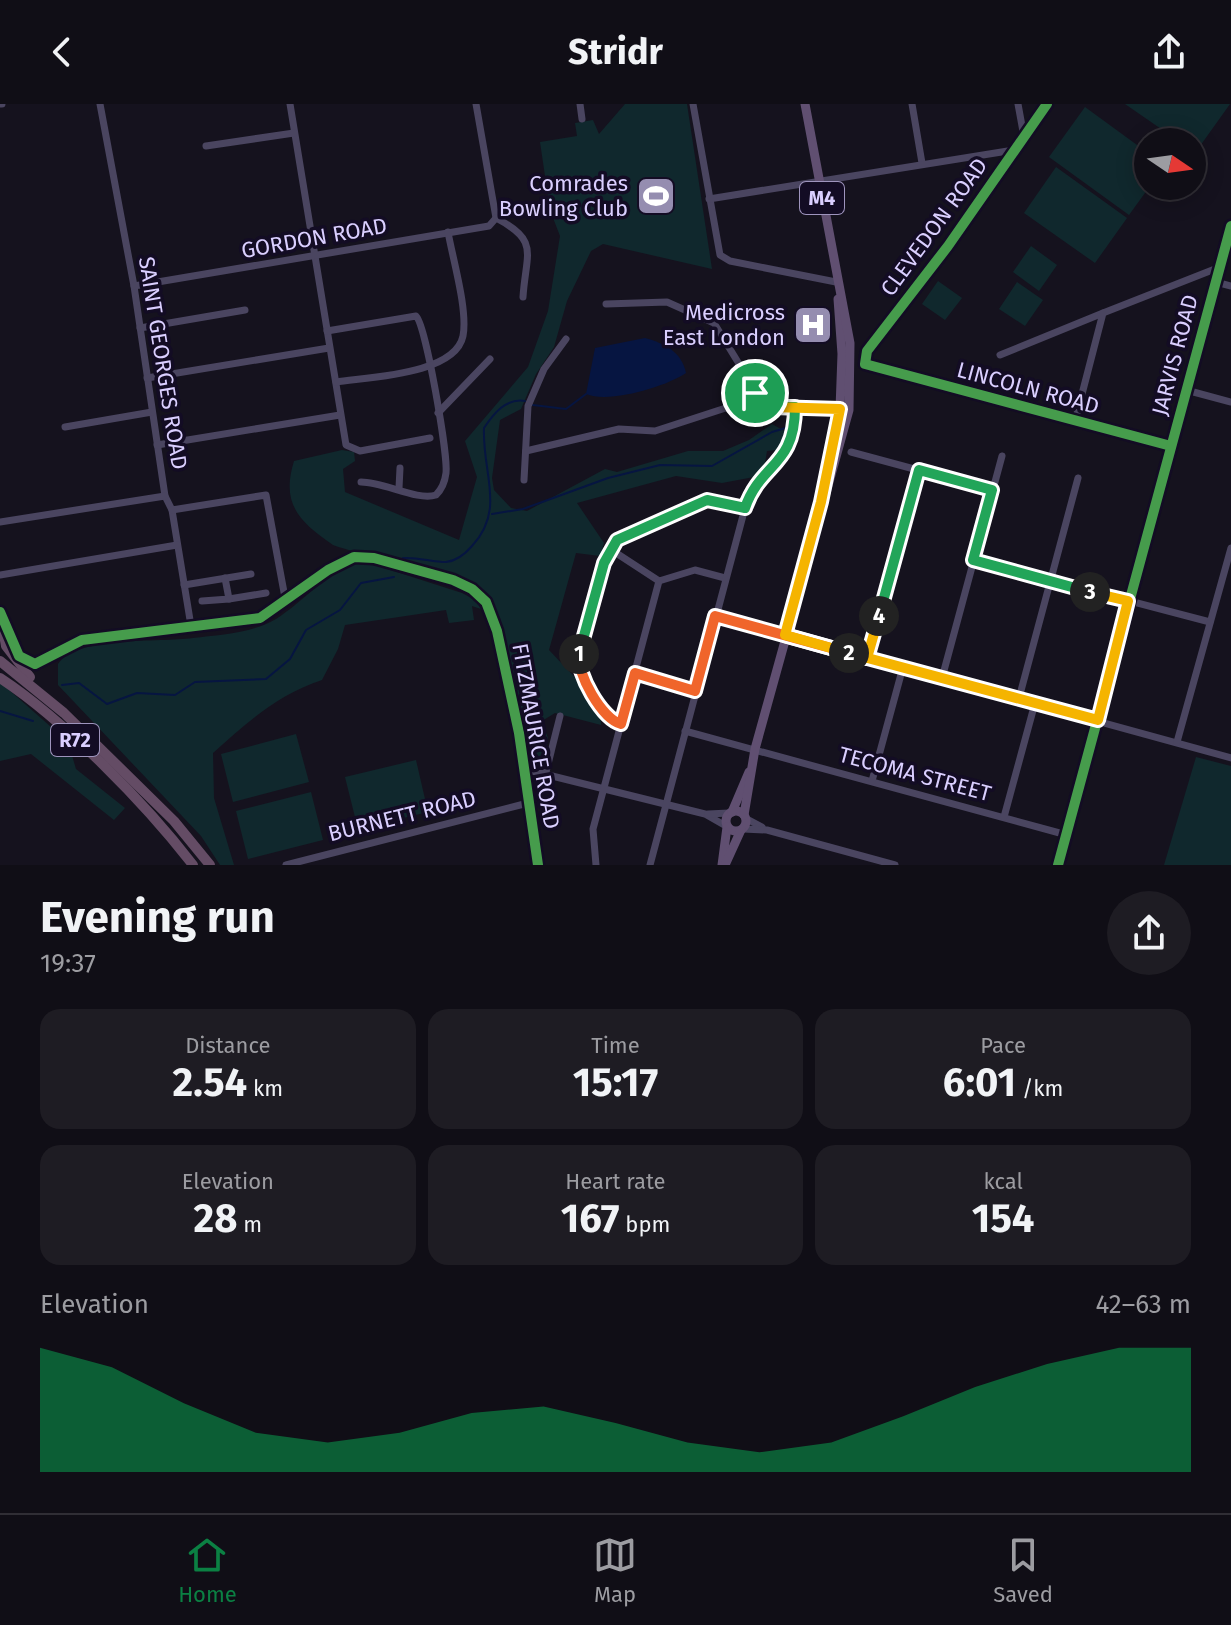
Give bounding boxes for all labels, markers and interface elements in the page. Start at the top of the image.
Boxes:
icon: back [40,30,84,74]
text: Stridr [568,30,663,74]
icon: share [1147,30,1191,74]
north arrow [1134,128,1206,200]
map controls [1134,128,1206,200]
street label: CLEVEDON ROAD [875,153,993,301]
place label: Comrades Bowling Club [499,170,628,222]
sports icon: Comrades Bowling Club [635,175,677,217]
road number: M4 [800,182,844,214]
street label: GORDON ROAD [239,212,389,264]
street label: SAINT GEORGES ROAD [133,255,193,471]
street label: JARVIS ROAD [1146,292,1204,418]
place label: Medicross East London [663,299,785,351]
hospital icon: Medicross East London [792,304,834,346]
street label: LINCOLN ROAD [954,356,1102,420]
pin [721,359,789,427]
icon: arrive [733,371,777,415]
pin: 3 [1070,572,1110,612]
text: 3 [1084,578,1096,605]
pin: 4 [859,596,899,636]
text: 4 [873,602,885,629]
pin: 2 [829,633,869,673]
pin: 1 [559,634,599,674]
text: 2 [843,639,855,666]
text: 1 [574,640,584,667]
street label: FITZMAURICE ROAD [506,641,566,831]
road number: R72 [51,724,99,756]
street label: TECOMA STREET [836,741,995,807]
street label: BURNETT ROAD [325,785,479,847]
text: Evening run [40,891,275,944]
button: share [1107,891,1191,975]
text: 19:37 [40,948,96,979]
text: Distance [185,1032,271,1059]
text: Time [591,1032,640,1059]
text: Pace [980,1032,1026,1059]
text: 2.54 [172,1059,247,1107]
text: 15:17 [573,1059,658,1107]
text: 6:01 [943,1059,1016,1107]
text: km [247,1075,283,1102]
text: /km [1016,1075,1063,1102]
text: Elevation [182,1168,274,1195]
text: Heart rate [565,1168,666,1195]
text: kcal [983,1168,1023,1195]
text: 28 [194,1195,237,1243]
text: 167 [561,1195,620,1243]
text: 154 [972,1195,1034,1243]
text: m [237,1211,262,1238]
text: bpm [620,1211,670,1238]
text: Elevation [40,1289,149,1320]
text: 42–63 m [1096,1289,1191,1320]
tab: Home [178,1533,237,1608]
tab: Map [593,1533,637,1608]
tab: Saved [993,1533,1053,1608]

